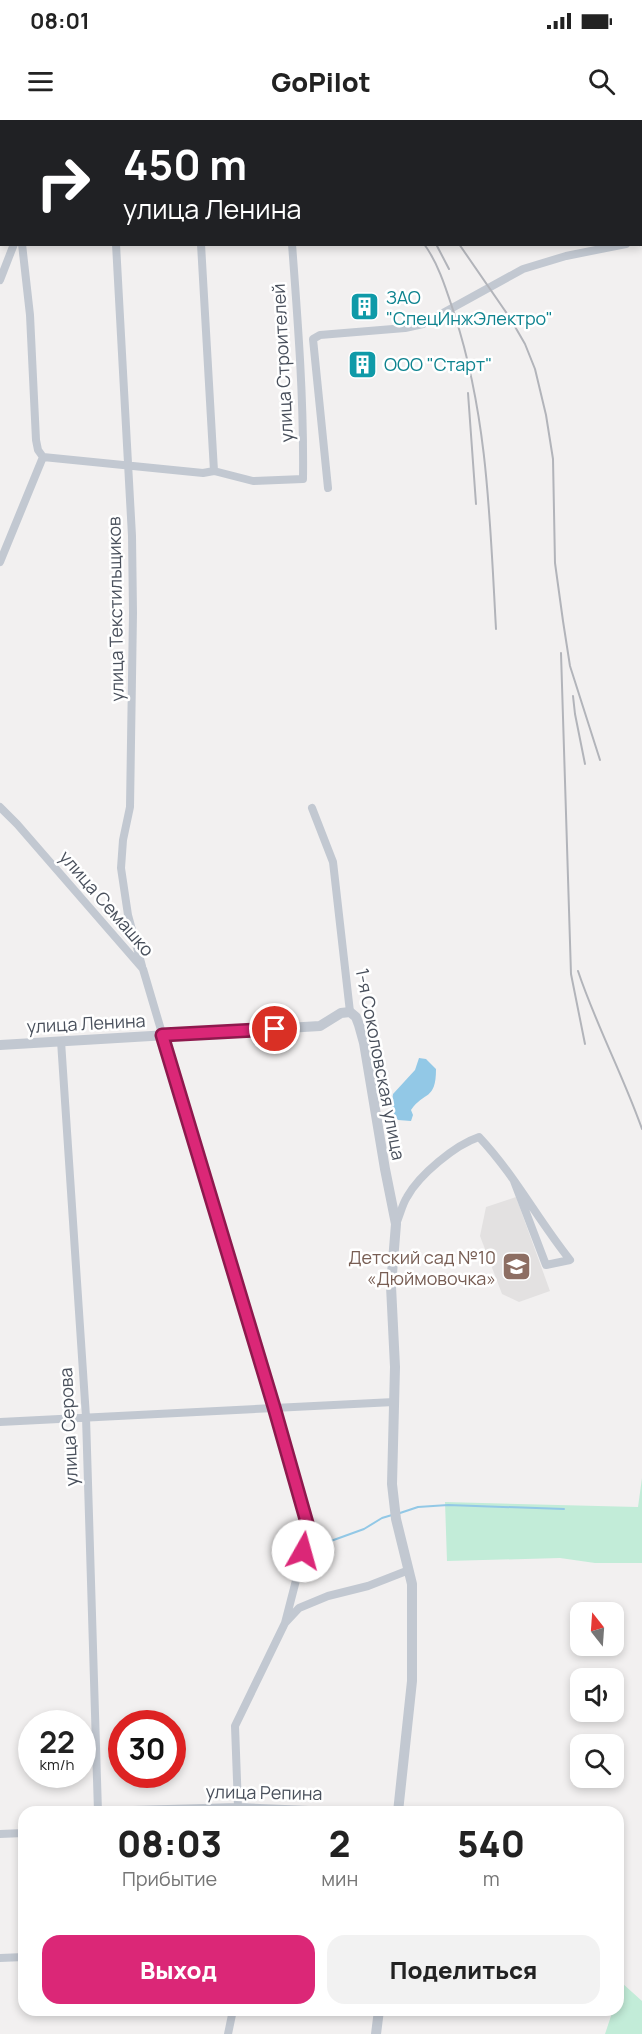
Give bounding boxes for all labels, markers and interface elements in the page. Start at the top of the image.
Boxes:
text: 08:01 [30,6,90,36]
text: GoPilot [271,63,371,100]
icon: menu [24,65,57,98]
icon: search [585,65,618,98]
text: 450 m [123,135,247,193]
icon: right [24,144,102,222]
text: улица Ленина [123,190,302,227]
street label: улица Строителей [266,283,298,443]
place label: ЗАО "СпецИнжЭлектро" [386,285,553,330]
building icon: ЗАО "СпецИнжЭлектро" [349,291,381,323]
building icon: ООО "Старт" [347,348,379,380]
place label: ООО "Старт" [384,352,492,376]
street label: улица Текстильщиков [101,516,129,702]
street label: улица Семашко [54,845,160,961]
street label: 1-я Соколовская улица [351,966,411,1162]
pin [249,1003,300,1054]
street label: улица Ленина [26,1008,146,1038]
icon: arrive [258,1012,291,1045]
place label: Детский сад №10 «Дюймовочка» [348,1245,496,1290]
school or university icon: Детский сад №10 «Дюймовочка» [501,1251,533,1283]
street label: улица Серова [53,1367,83,1487]
position arrow [271,1519,335,1583]
north arrow [570,1602,624,1656]
map controls [570,1602,624,1788]
button: sound [570,1668,624,1722]
speed limit sign: 30 [108,1710,186,1788]
text: 22 [39,1721,75,1762]
button: search [570,1734,624,1788]
text: km/h [40,1754,74,1775]
street label: улица Репина [205,1779,323,1805]
text: 08:03 [117,1819,222,1868]
text: 2 [329,1819,351,1868]
text: 540 [457,1819,525,1868]
text: Прибытие [122,1865,217,1892]
text: мин [321,1865,358,1892]
text: m [483,1865,500,1892]
button: Выход [42,1935,315,2004]
button: Поделиться [327,1935,600,2004]

